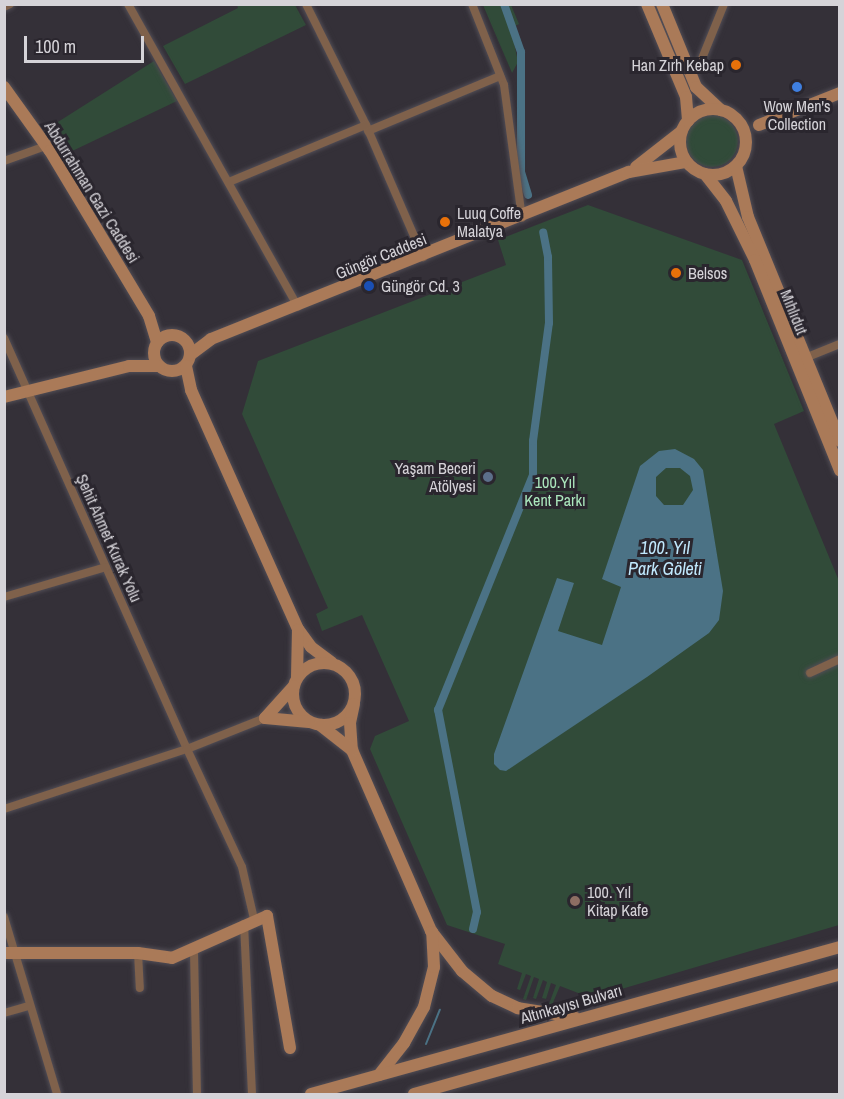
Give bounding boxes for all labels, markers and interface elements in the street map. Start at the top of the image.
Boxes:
scale bar [27,24,147,62]
text: 100 m [35,34,76,59]
place label: Han Zırh Kebap [631,55,724,75]
marker: Han Zırh Kebap [729,58,743,72]
marker: Wow Men's Collection [790,80,804,94]
place label: Wow Men's Collection [763,96,831,134]
street label: Abdurrahman Gazi Caddesi [41,118,143,266]
place label: Luuq Coffe Malatya [457,203,521,241]
marker: Luuq Coffe Malatya [438,215,452,229]
street label: Güngör Caddesi [333,229,429,283]
place label: Belsos [688,263,727,283]
marker: Belsos [669,266,683,280]
place label: Güngör Cd. 3 [381,276,460,296]
marker: Güngör Cd. 3 [362,279,376,293]
street label: Mıhlıdut [776,287,812,337]
place label: Yaşam Beceri Atölyesi [395,458,476,496]
marker: Yaşam Beceri Atölyesi [481,470,495,484]
street label: Şehit Ahmet Kurak Yolu [72,471,146,605]
park label: 100.Yıl Kent Parkı [524,472,586,510]
water label: 100. Yıl Park Göleti [628,538,702,580]
place label: 100. Yıl Kitap Kafe [587,882,648,920]
marker: 100. Yıl Kitap Kafe [568,894,582,908]
street label: Altınkayısı Bulvarı [518,980,624,1028]

